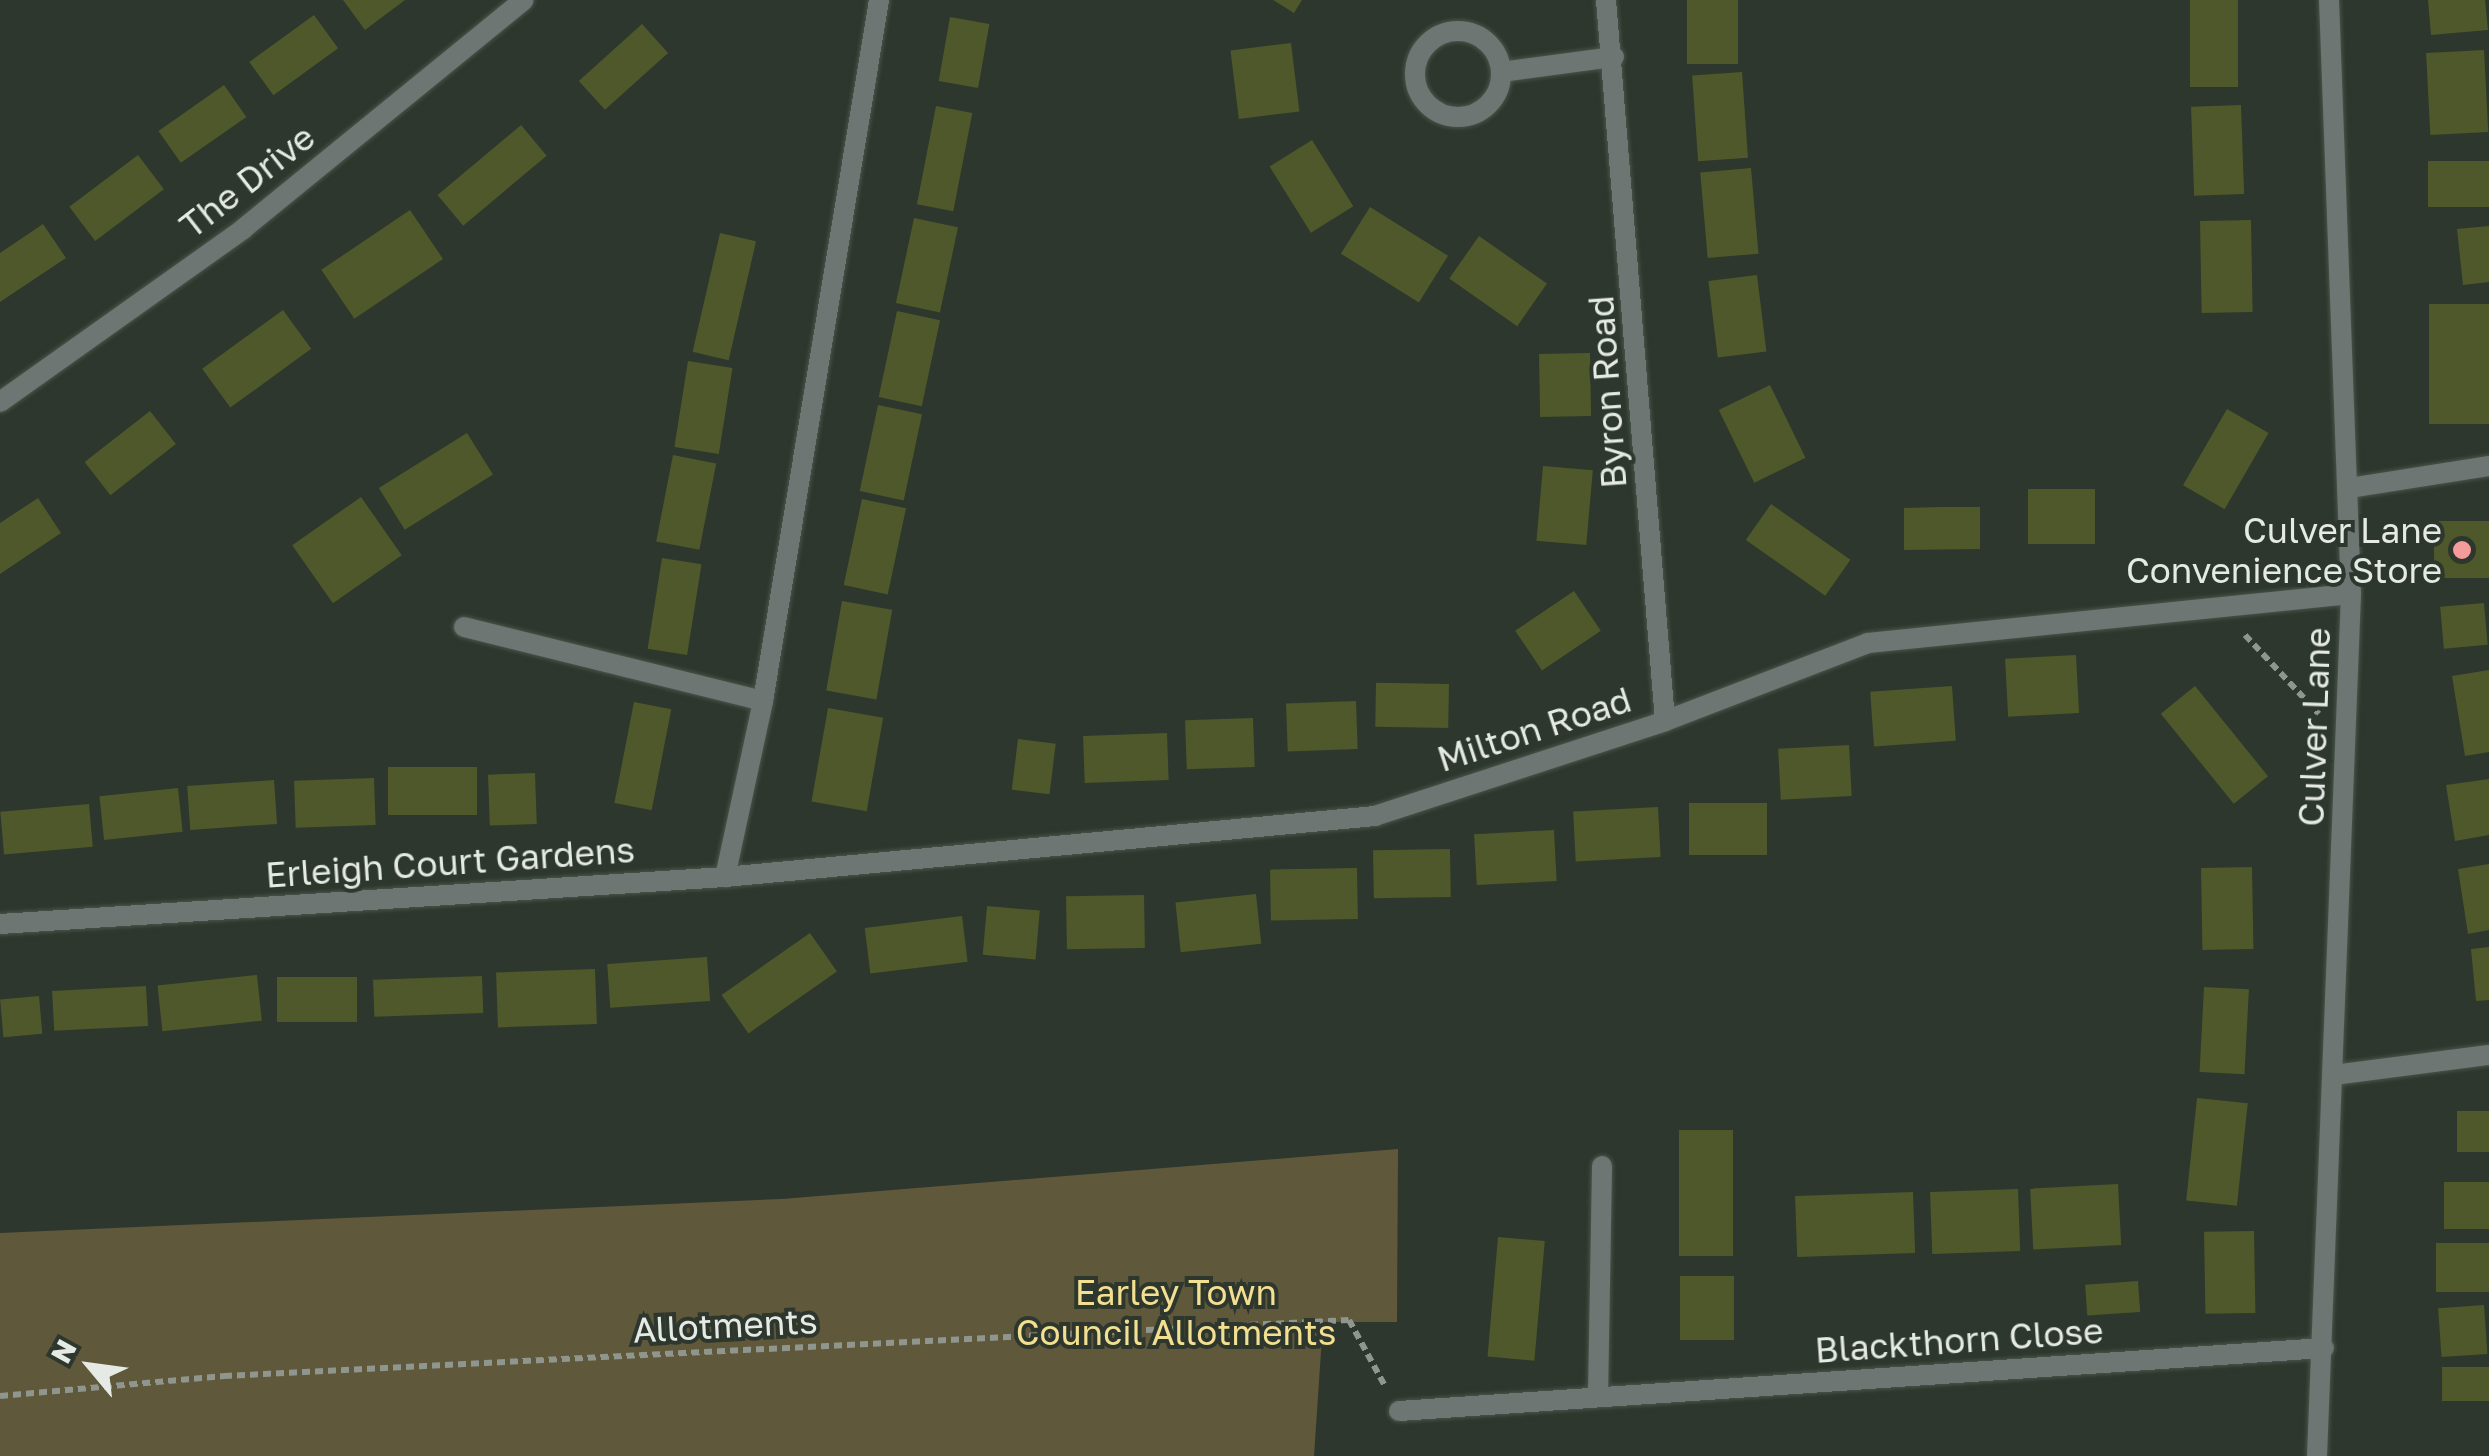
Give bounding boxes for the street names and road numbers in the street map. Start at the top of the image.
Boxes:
street label: The Drive [171,116,323,246]
street label: Byron Road [1579,294,1635,490]
street label: Culver Lane [2290,627,2338,827]
street label: Milton Road [1432,678,1636,780]
street label: Erleigh Court Gardens [264,828,636,896]
street label: Allotments [632,1299,818,1351]
street label: Blackthorn Close [1813,1309,2105,1371]

